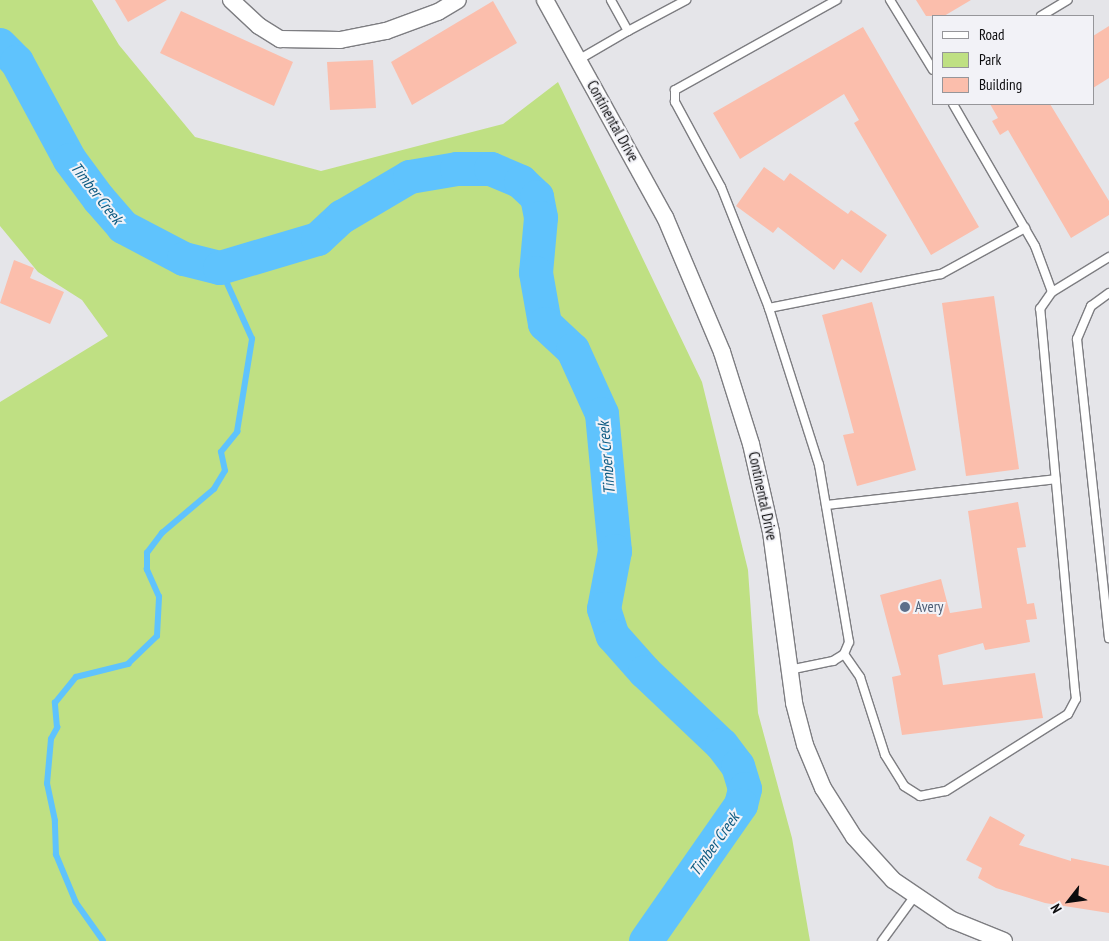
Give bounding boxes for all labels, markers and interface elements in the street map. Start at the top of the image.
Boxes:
legend [932,15,1094,105]
text: Road [979,25,1005,44]
text: Park [979,50,1001,69]
text: Building [979,75,1022,94]
street label: Continental Drive [583,77,643,165]
water label: Timber Creek [67,158,127,228]
water label: Timber Creek [593,421,619,495]
street label: Continental Drive [745,450,781,542]
place label: Avery [915,598,943,616]
marker: Avery [899,601,911,613]
water label: Timber Creek [685,809,743,879]
north arrow [1044,876,1094,926]
text: N [1046,901,1066,916]

